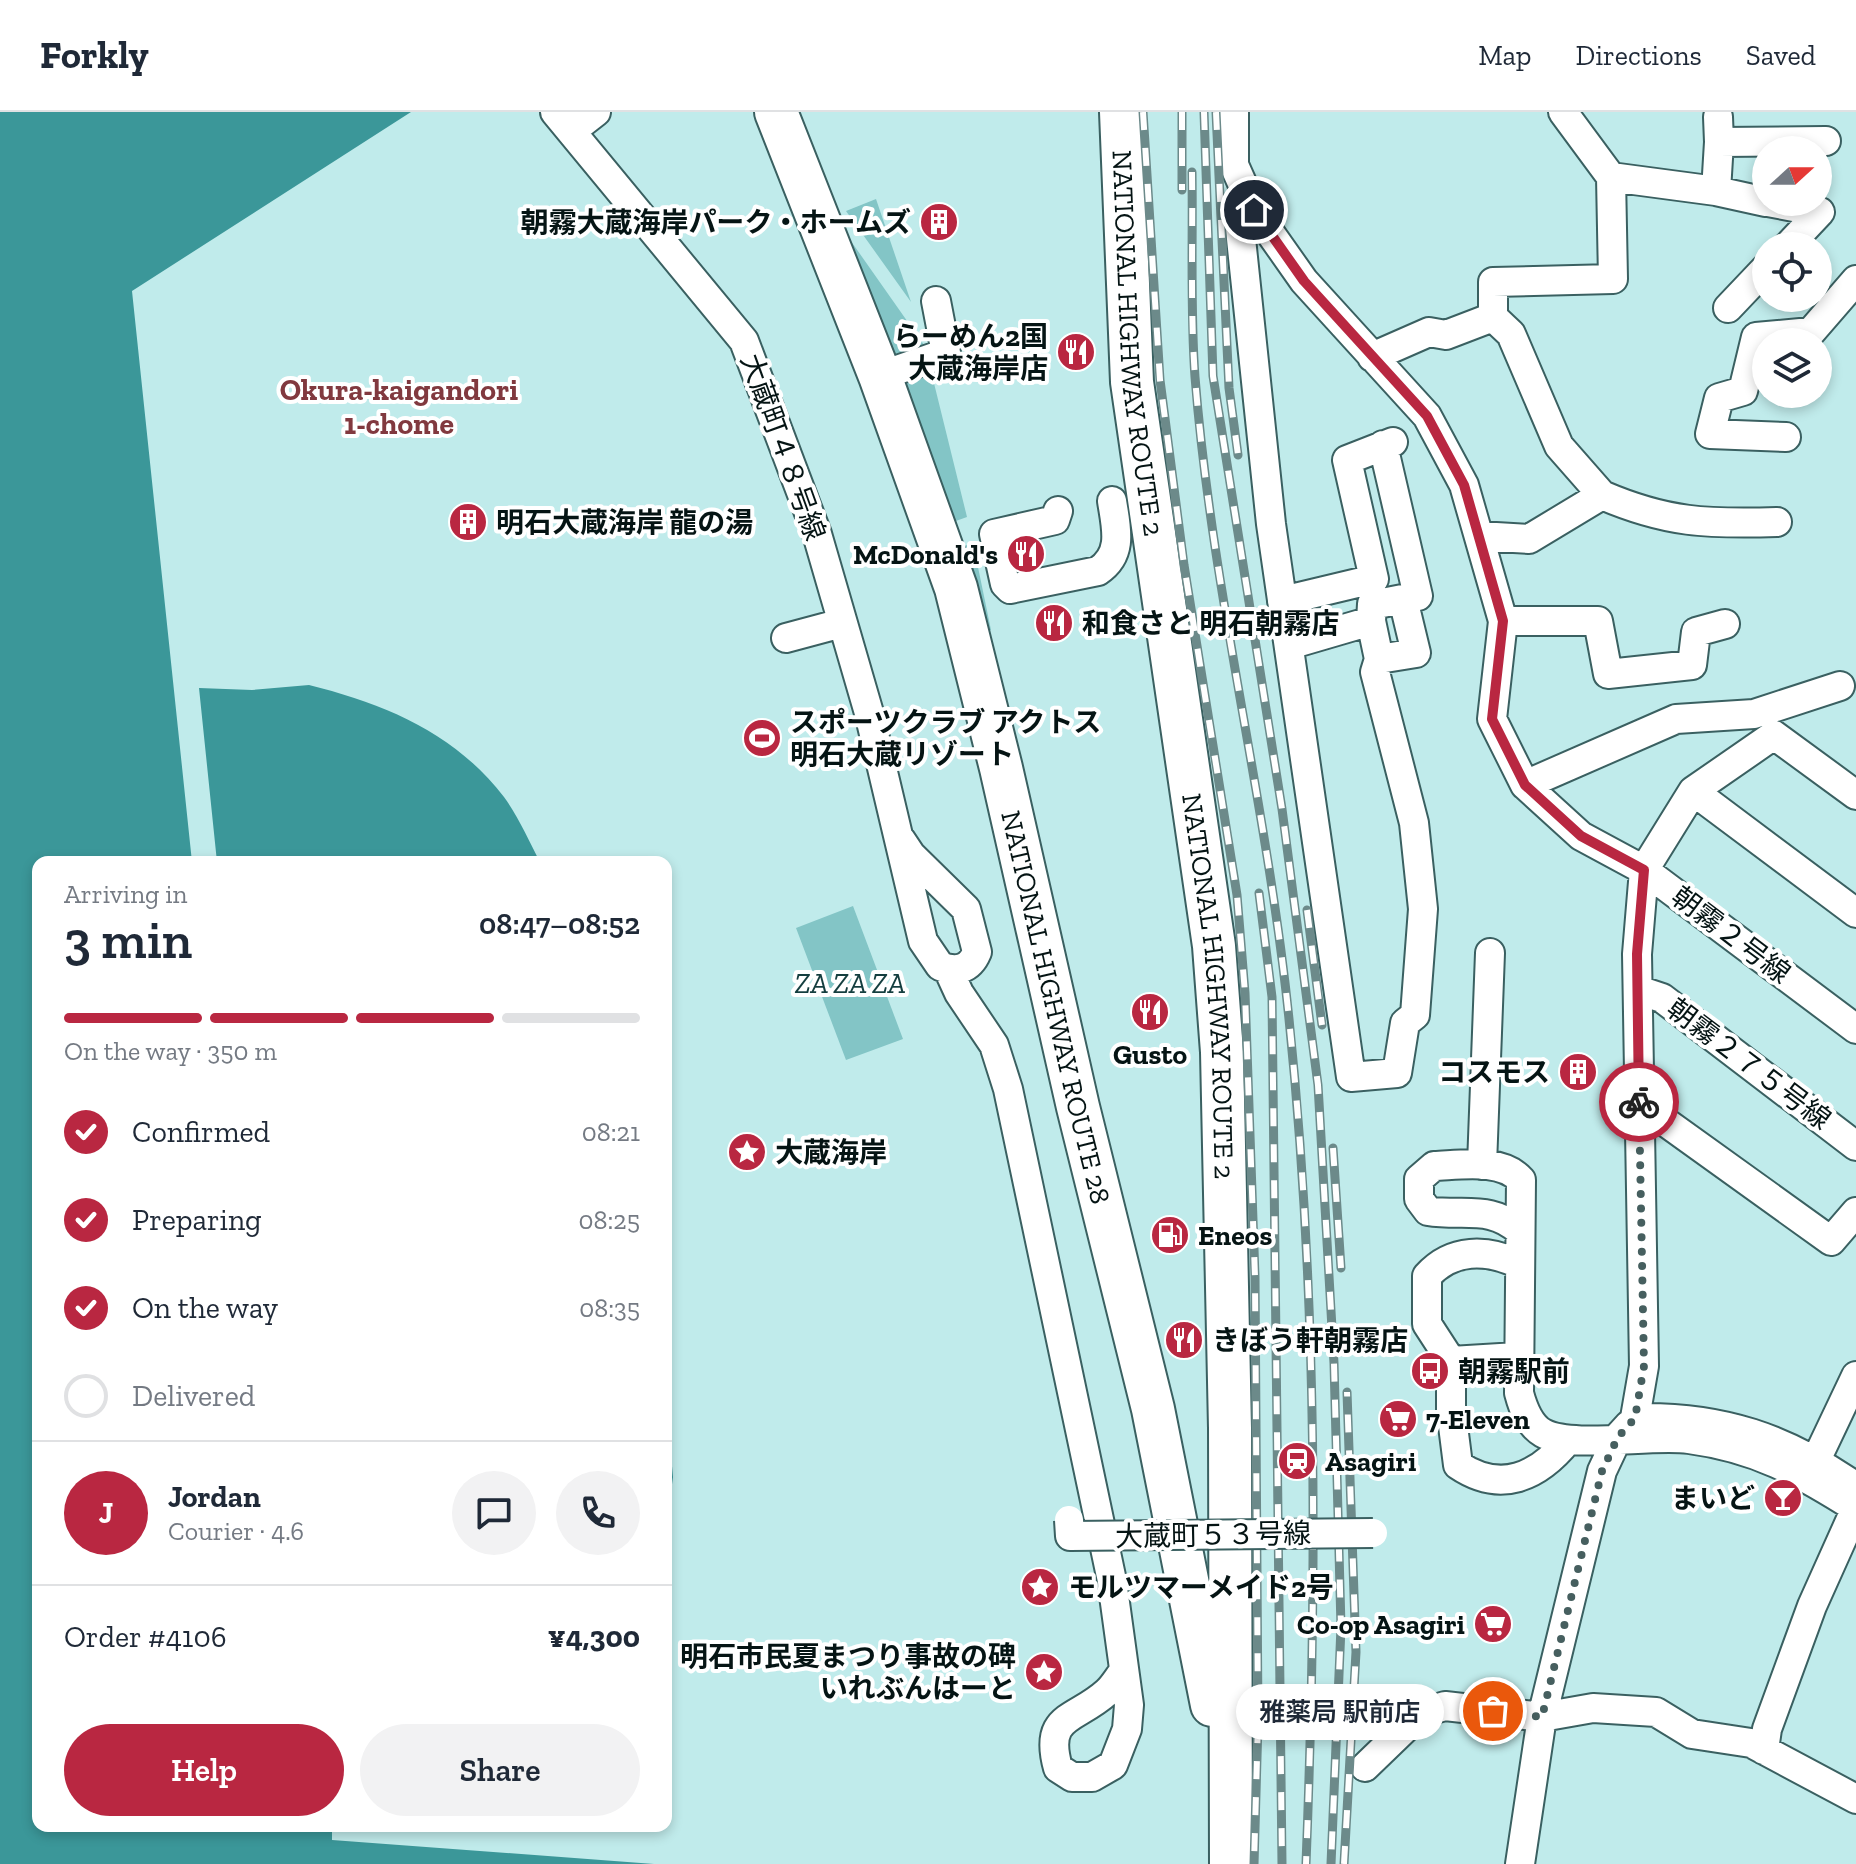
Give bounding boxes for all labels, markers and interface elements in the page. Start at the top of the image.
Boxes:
text: Forkly [40,32,149,78]
text: Map [1478,39,1531,72]
text: Directions [1575,39,1702,72]
text: Saved [1746,39,1816,72]
north arrow [1752,136,1832,216]
map controls [1752,136,1832,408]
street label: NATIONAL HIGHWAY ROUTE 2 [1106,150,1171,538]
pin [1220,176,1288,244]
icon: home [1232,188,1276,232]
building icon: 朝霧大蔵海岸パーク・ホームズ [918,201,960,243]
place label: 朝霧大蔵海岸パーク・ホームズ [520,206,911,239]
button: locate [1752,232,1832,312]
place label: らーめん2国 大蔵海岸店 [893,320,1048,385]
button: layers [1752,328,1832,408]
restaurant icon: らーめん2国 大蔵海岸店 [1055,331,1097,373]
street label: 大蔵町４８号線 [734,349,832,545]
district label: Okura-kaigandori 1-chome [280,372,518,442]
building icon: 明石大蔵海岸 龍の湯 [447,501,489,543]
place label: 明石大蔵海岸 龍の湯 [496,506,753,539]
restaurant icon: McDonald's [1005,533,1047,575]
place label: McDonald's [853,538,998,571]
restaurant icon: 和食さと 明石朝霧店 [1033,602,1075,644]
place label: 和食さと 明石朝霧店 [1082,607,1339,640]
place label: スポーツクラブ アクトス 明石大蔵リゾート [790,706,1101,771]
sports icon: スポーツクラブ アクトス 明石大蔵リゾート [741,717,783,759]
street label: NATIONAL HIGHWAY ROUTE 2 [1176,791,1241,1180]
street label: NATIONAL HIGHWAY ROUTE 28 [995,807,1118,1207]
text: Arriving in [64,878,187,910]
street label: 朝霧２号線 [1665,880,1797,990]
text: 08:47–08:52 [479,906,640,942]
text: 3 min [64,909,192,971]
park label: ZA ZA ZA [795,967,906,1000]
restaurant icon: Gusto [1129,991,1171,1033]
street label: 朝霧２７５号線 [1661,992,1837,1136]
text: On the way · 350 m [64,1035,277,1067]
place label: Gusto [1113,1038,1187,1071]
building icon: コスモス [1557,1051,1599,1093]
place label: コスモス [1438,1056,1550,1089]
courier [1599,1062,1679,1142]
icon: bike [1617,1080,1661,1124]
icon: check [64,1110,108,1154]
text: Confirmed [132,1114,270,1150]
text: 08:21 [582,1116,640,1148]
place icon: 大蔵海岸 [726,1131,768,1173]
place label: 大蔵海岸 [775,1136,887,1169]
icon: check [64,1198,108,1242]
text: Preparing [132,1202,262,1238]
text: 08:25 [579,1204,640,1236]
fuel station icon: Eneos [1149,1214,1191,1256]
place label: Eneos [1198,1219,1272,1252]
icon: check [64,1286,108,1330]
text: On the way [132,1290,278,1326]
text: 08:35 [579,1292,640,1324]
restaurant icon: きぼう軒朝霧店 [1163,1319,1205,1361]
place label: きぼう軒朝霧店 [1212,1324,1408,1357]
bus stop icon: 朝霧駅前 [1409,1350,1451,1392]
place label: 朝霧駅前 [1458,1355,1570,1388]
text: Delivered [132,1378,255,1414]
supermarket icon: 7-Eleven [1377,1398,1419,1440]
place label: 7-Eleven [1426,1403,1530,1436]
station icon: Asagiri [1276,1440,1318,1482]
place label: Asagiri [1325,1445,1416,1478]
button: chat [452,1471,536,1555]
button: phone [556,1471,640,1555]
bar icon: まいど [1762,1477,1804,1519]
text: Jordan [168,1479,261,1515]
place label: まいど [1671,1482,1755,1515]
text: J [99,1495,113,1531]
text: Courier · 4.6 [168,1515,304,1547]
street label: 大蔵町５３号線 [1115,1517,1311,1553]
place icon: モルツマーメイド2号 [1019,1566,1061,1608]
place label: モルツマーメイド2号 [1068,1571,1334,1604]
supermarket icon: Co-op Asagiri [1472,1603,1514,1645]
place label: Co-op Asagiri [1297,1608,1465,1641]
text: Order #4106 [64,1619,227,1655]
text: ¥4,300 [548,1619,640,1655]
place label: 明石市民夏まつり事故の碑 いれぶんはーと [680,1640,1016,1705]
place icon: 明石市民夏まつり事故の碑 いれぶんはーと [1023,1651,1065,1693]
pin [1459,1677,1527,1745]
callout: 雅薬局 駅前店 [1237,1683,1445,1739]
icon: bag [1471,1689,1515,1733]
text: 雅薬局 駅前店 [1259,1696,1421,1728]
button: Help [64,1724,344,1816]
button: Share [360,1724,640,1816]

